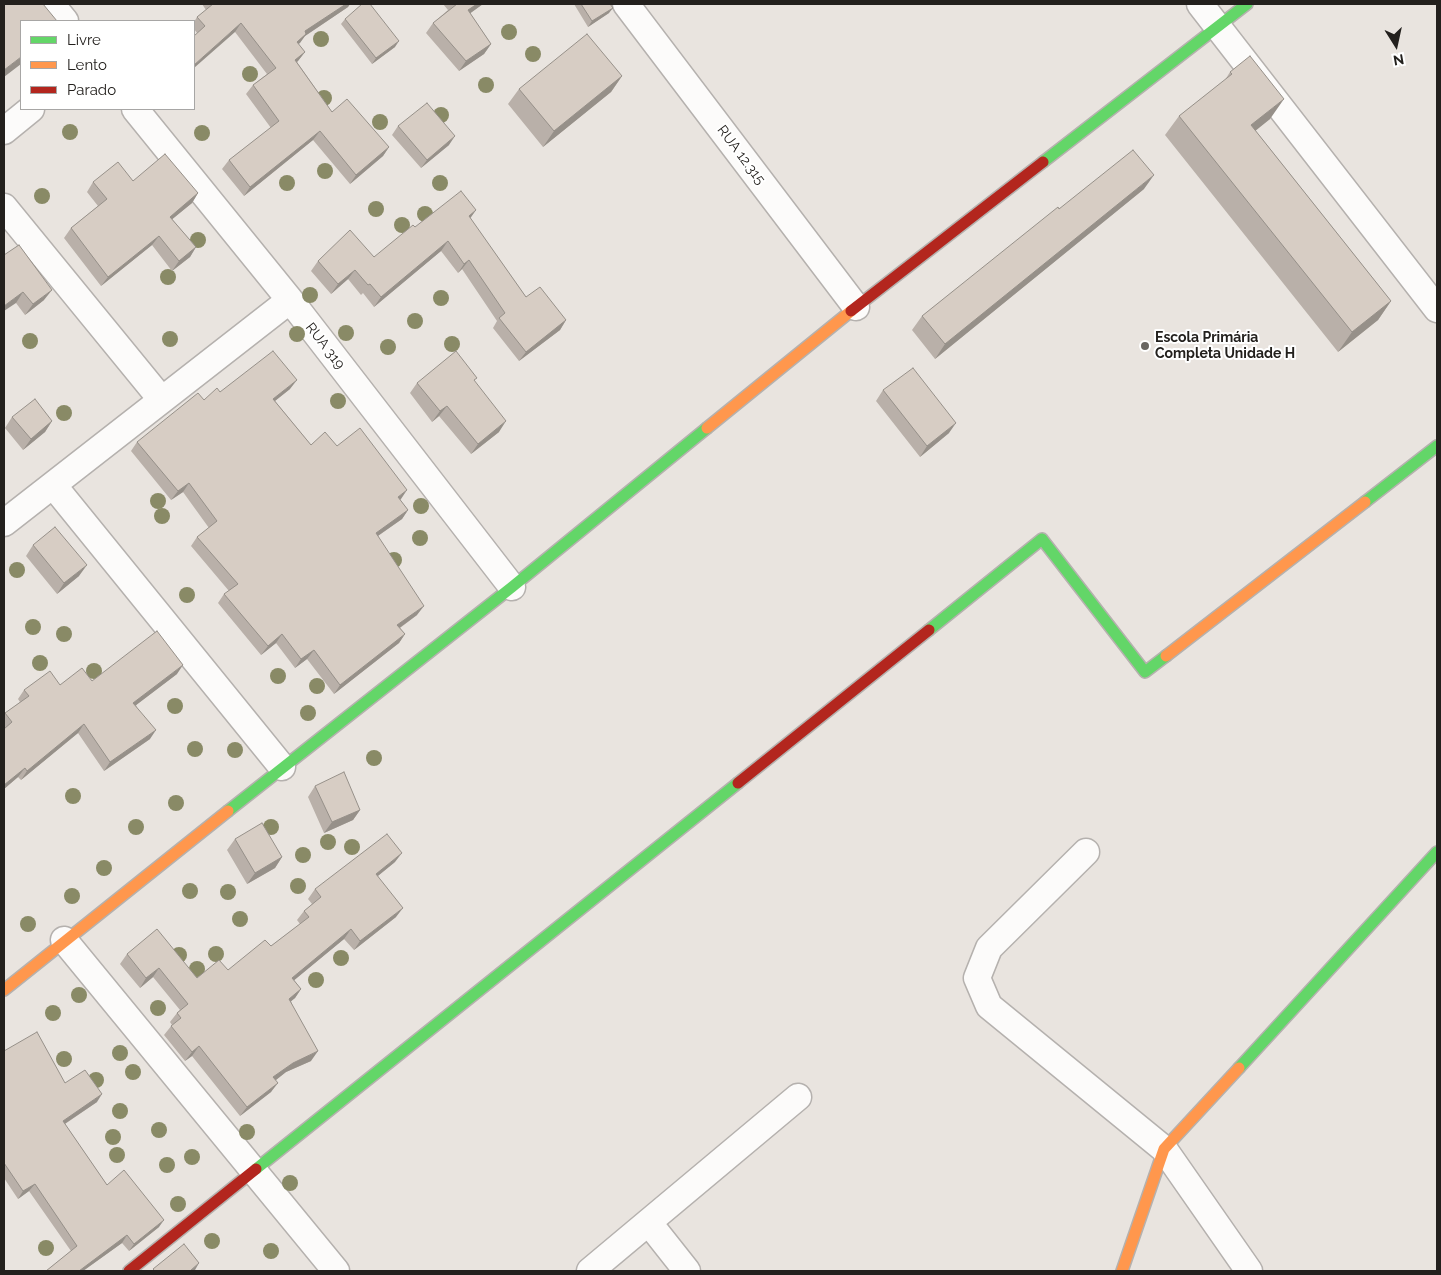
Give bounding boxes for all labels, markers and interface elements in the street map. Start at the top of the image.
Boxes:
legend [20,20,195,110]
north arrow [1371,20,1421,70]
text: Livre [67,31,101,49]
text: N [1392,51,1405,69]
text: Lento [67,56,107,74]
text: Parado [67,81,116,99]
street label: RUA 12.315 [713,122,769,188]
street label: RUA 319 [302,320,348,372]
place label: Escola Primária Completa Unidade H [1155,330,1295,362]
marker: Escola Primária Completa Unidade H [1139,340,1151,352]

